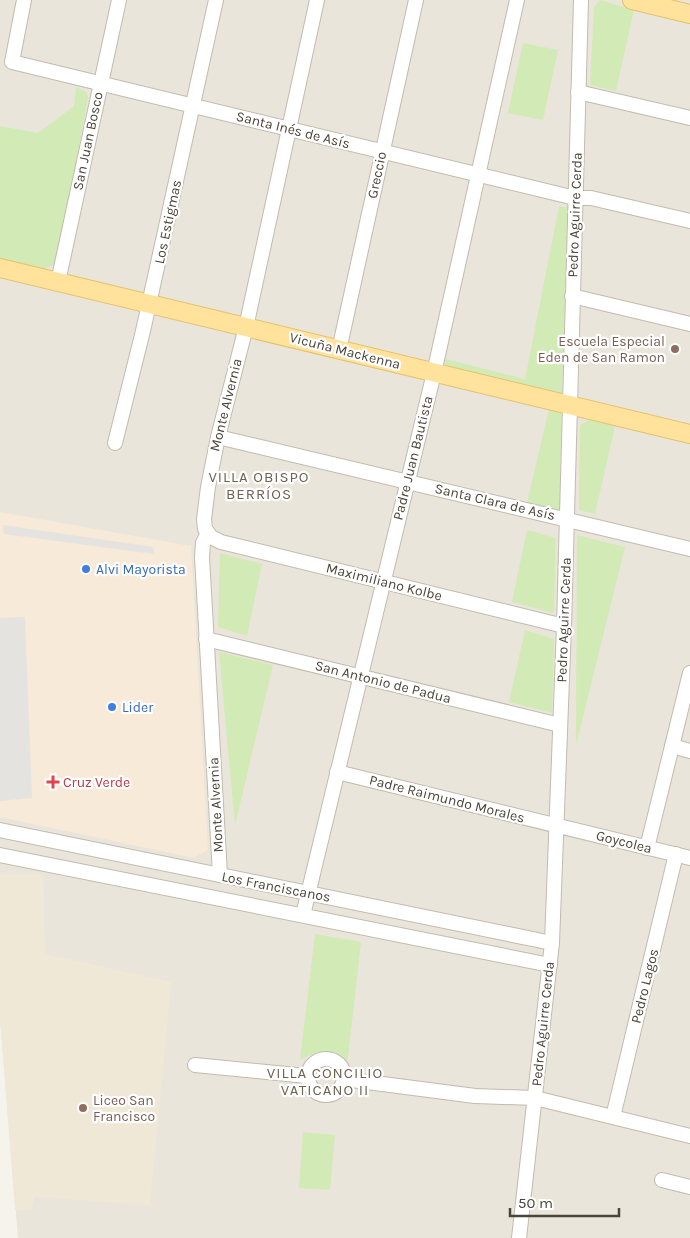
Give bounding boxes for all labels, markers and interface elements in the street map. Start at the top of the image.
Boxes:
street label: San Juan Bosco [69,90,107,192]
street label: Santa Inés de Asís [234,108,352,152]
street label: Greccio [364,150,390,200]
street label: Pedro Aguirre Cerda [564,152,586,278]
street label: Los Estigmas [151,178,185,266]
street label: Vicuña Mackenna [288,329,402,373]
place label: Escuela Especial Eden de San Ramon [538,333,665,366]
marker: Escuela Especial Eden de San Ramon [669,343,681,355]
street label: Monte Alvernia [206,357,246,453]
street label: Padre Juan Bautista [389,394,437,522]
district label: VILLA OBISPO BERRÍOS [208,468,310,503]
street label: Santa Clara de Asís [433,480,557,524]
street label: Pedro Aguirre Cerda [553,557,575,683]
street label: Maximiliano Kolbe [324,559,444,605]
place label: Alvi Mayorista [96,561,186,578]
marker: Alvi Mayorista [80,563,92,575]
street label: San Antonio de Padua [313,657,453,707]
place label: Lider [122,699,154,716]
marker: Lider [106,701,118,713]
street label: Monte Alvernia [205,757,227,853]
street label: Padre Raimundo Morales [367,771,527,827]
place label: Cruz Verde [63,774,130,791]
marker: Cruz Verde [47,776,59,788]
street label: Goycolea [594,827,654,857]
street label: Los Franciscanos [220,868,332,906]
street label: Pedro Lagos [628,947,662,1025]
street label: Pedro Aguirre Cerda [528,961,558,1087]
district label: VILLA CONCILIO VATICANO II [267,1064,383,1099]
place label: Liceo San Francisco [93,1092,155,1125]
marker: Liceo San Francisco [77,1102,89,1114]
scale bar [510,1186,619,1218]
text: 50 m [518,1194,553,1212]

